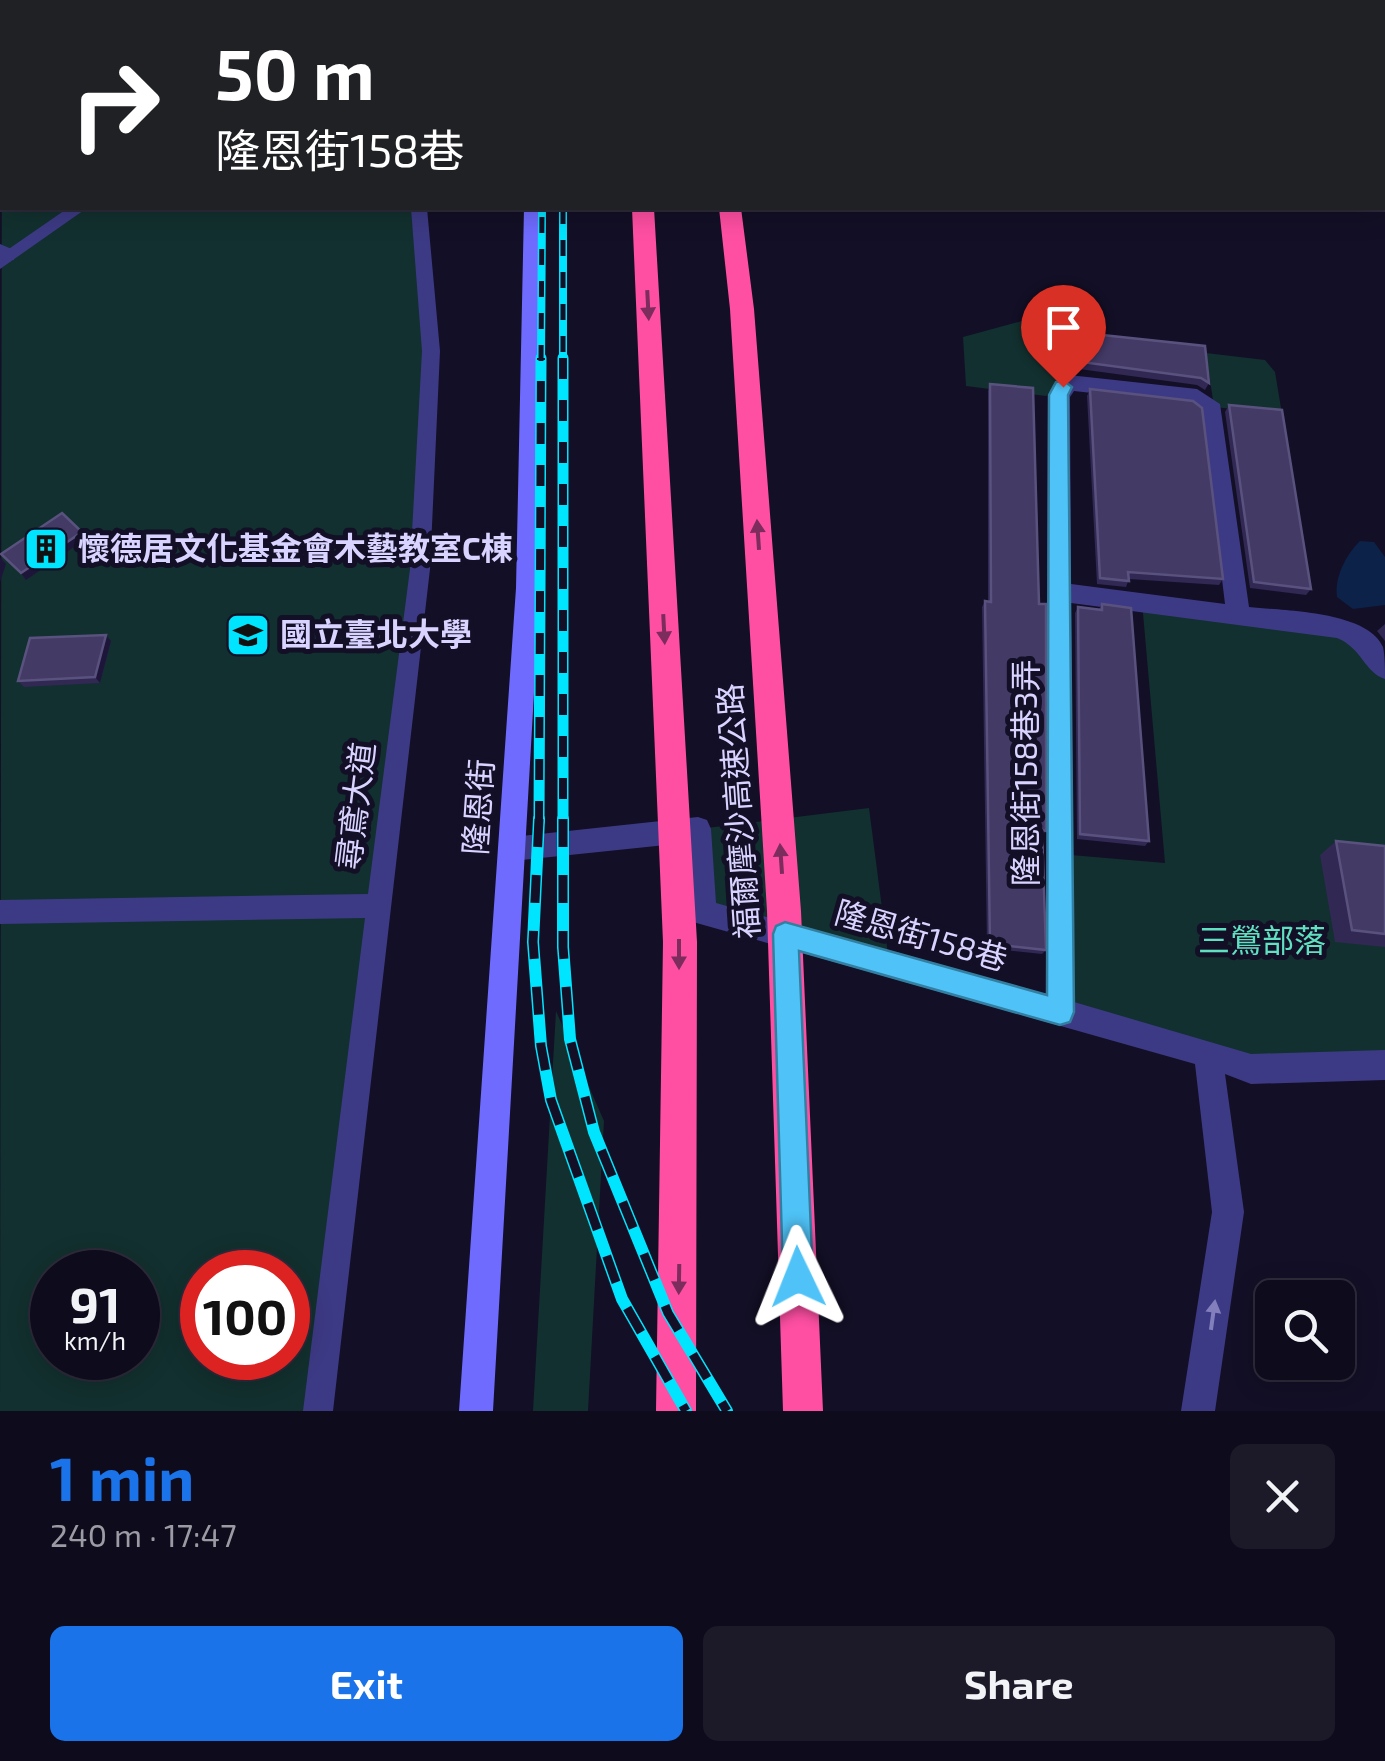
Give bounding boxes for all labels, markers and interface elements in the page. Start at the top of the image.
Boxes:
text: 50 m [215,30,375,114]
icon: right [50,40,180,170]
text: 隆恩街158巷 [215,122,464,176]
pin [1021,285,1106,388]
one-way arrow [640,289,656,321]
icon: arrive [1036,300,1091,355]
one-way arrow [749,518,765,550]
building icon: 懷德居文化基金會木藝教室C棟 [23,526,69,572]
place label: 懷德居文化基金會木藝教室C棟 [78,528,513,566]
school or university icon: 國立臺北大學 [225,612,271,658]
place label: 國立臺北大學 [280,614,472,652]
one-way arrow [657,614,673,646]
street label: 隆恩街158巷3弄 [1005,659,1043,887]
street label: 福爾摩沙高速公路 [709,682,765,940]
street label: 尋鳶大道 [327,740,381,872]
street label: 隆恩街 [455,758,499,856]
one-way arrow [772,843,788,874]
street label: 隆恩街158巷 [831,891,1012,977]
park label: 三鶯部落 [1198,920,1326,958]
one-way arrow [671,939,687,971]
position arrow [746,1225,850,1329]
speed limit sign: 100 [180,1250,310,1380]
one-way arrow [670,1264,686,1296]
text: 91 [69,1273,121,1333]
map controls [1255,1280,1355,1380]
button: search [1255,1280,1355,1380]
one-way arrow [1205,1298,1221,1330]
text: km/h [64,1325,126,1355]
text: 1 min [50,1441,194,1513]
button: close [1230,1444,1335,1549]
text: 240 m · 17:47 [50,1515,237,1553]
button: Exit [50,1626,683,1741]
button: Share [703,1626,1335,1741]

